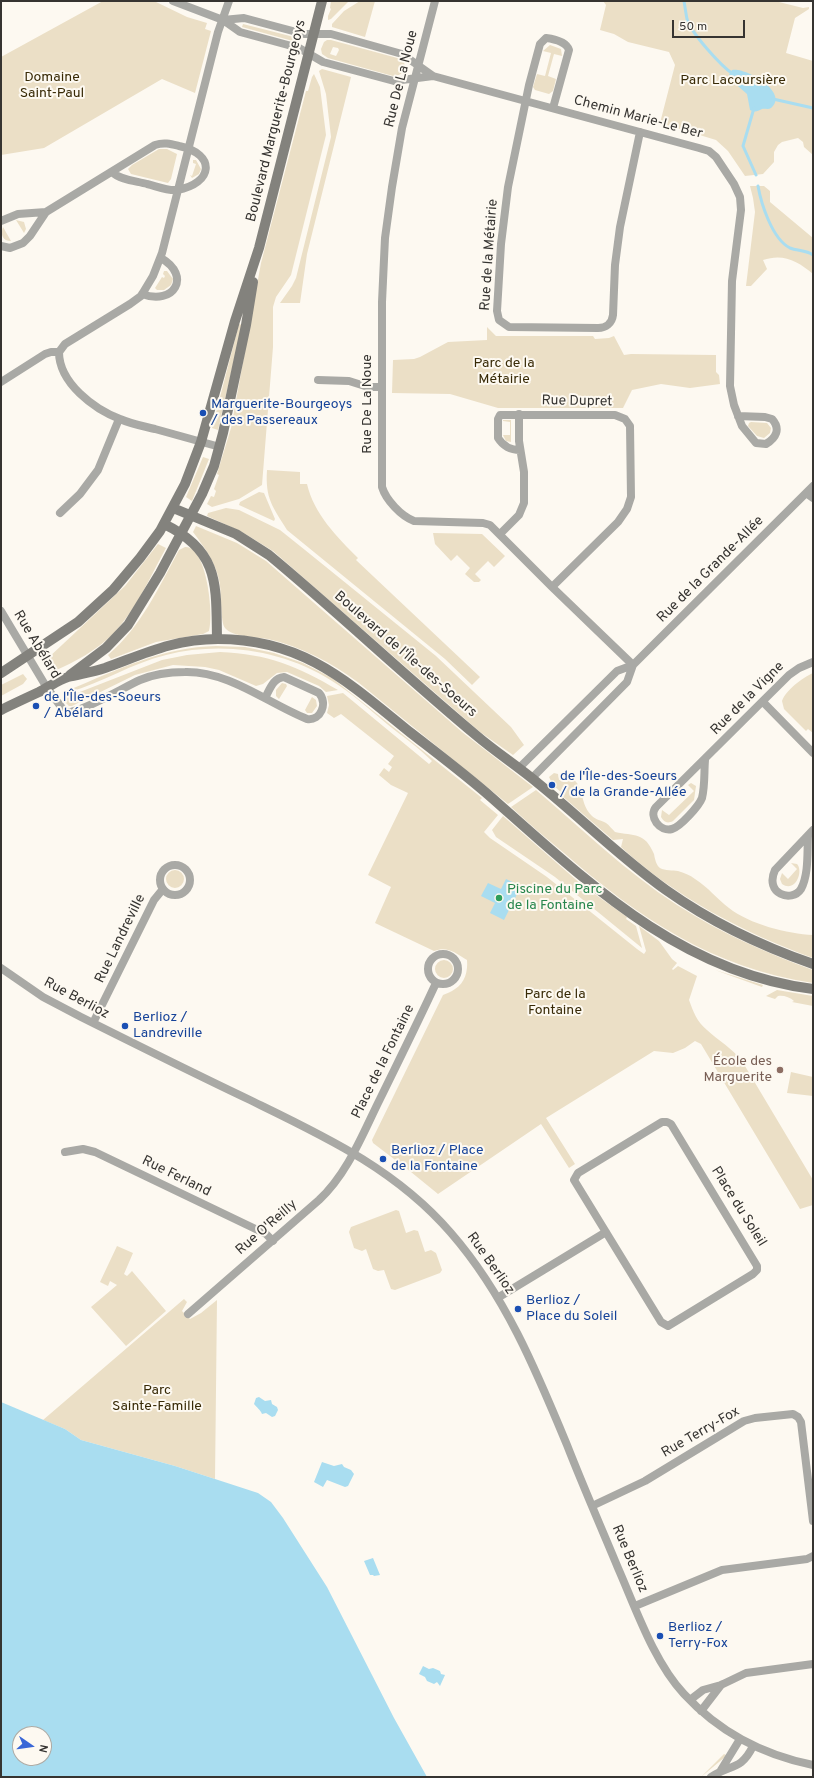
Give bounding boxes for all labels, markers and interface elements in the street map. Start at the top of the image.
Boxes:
scale bar [674,12,747,38]
street label: Boulevard Marguerite-Bourgeoys [244,18,310,224]
text: 50 m [679,19,707,35]
street label: Rue De La Noue [382,29,422,129]
park label: Domaine Saint-Paul [20,70,84,102]
park label: Parc Lacoursière [680,73,786,89]
street label: Chemin Marie-Le Ber [572,93,704,143]
street label: Rue de la Métairie [478,199,502,311]
street label: Rue De La Noue [360,354,376,454]
park label: Parc de la Métairie [473,356,535,388]
street label: Rue Dupret [541,393,613,411]
place label: Marguerite-Bourgeoys / des Passereaux [211,397,352,430]
marker: Marguerite-Bourgeoys / des Passereaux [198,408,208,418]
street label: Rue de la Grande-Allée [654,513,768,627]
street label: Boulevard de l'Île-des-Soeurs [330,588,480,722]
street label: Rue Abélard [9,608,63,682]
street label: Rue de la Vigne [708,659,788,739]
place label: de l'Île-des-Soeurs / Abélard [44,690,161,722]
marker: de l'Île-des-Soeurs / Abélard [31,701,41,711]
place label: de l'Île-des-Soeurs / de la Grande-Allée [560,769,686,802]
marker: de l'Île-des-Soeurs / de la Grande-Allée [547,780,557,790]
place label: Piscine du Parc de la Fontaine [507,882,602,914]
street label: Rue Landreville [92,892,150,986]
marker: Piscine du Parc de la Fontaine [494,893,504,903]
street label: Rue Berlioz [40,975,112,1023]
park label: Parc de la Fontaine [524,987,586,1020]
street label: Place de la Fontaine [349,1002,419,1122]
place label: Berlioz / Landreville [133,1010,202,1042]
marker: Berlioz / Landreville [120,1021,130,1031]
place label: École des Marguerite [704,1054,772,1086]
marker: École des Marguerite [775,1065,785,1075]
place label: Berlioz / Place de la Fontaine [391,1143,483,1176]
street label: Rue Ferland [139,1153,213,1201]
marker: Berlioz / Place de la Fontaine [378,1154,388,1164]
street label: Place du Soleil [707,1164,769,1250]
street label: Rue O'Reilly [233,1197,301,1259]
street label: Rue Berlioz [462,1230,518,1298]
place label: Berlioz / Place du Soleil [526,1293,617,1326]
marker: Berlioz / Place du Soleil [513,1304,523,1314]
park label: Parc Sainte-Famille [112,1383,202,1416]
street label: Rue Terry-Fox [659,1404,743,1462]
street label: Rue Berlioz [607,1523,651,1595]
place label: Berlioz / Terry-Fox [668,1620,728,1652]
marker: Berlioz / Terry-Fox [655,1631,665,1641]
north arrow [12,1726,52,1766]
text: N [35,1743,50,1754]

